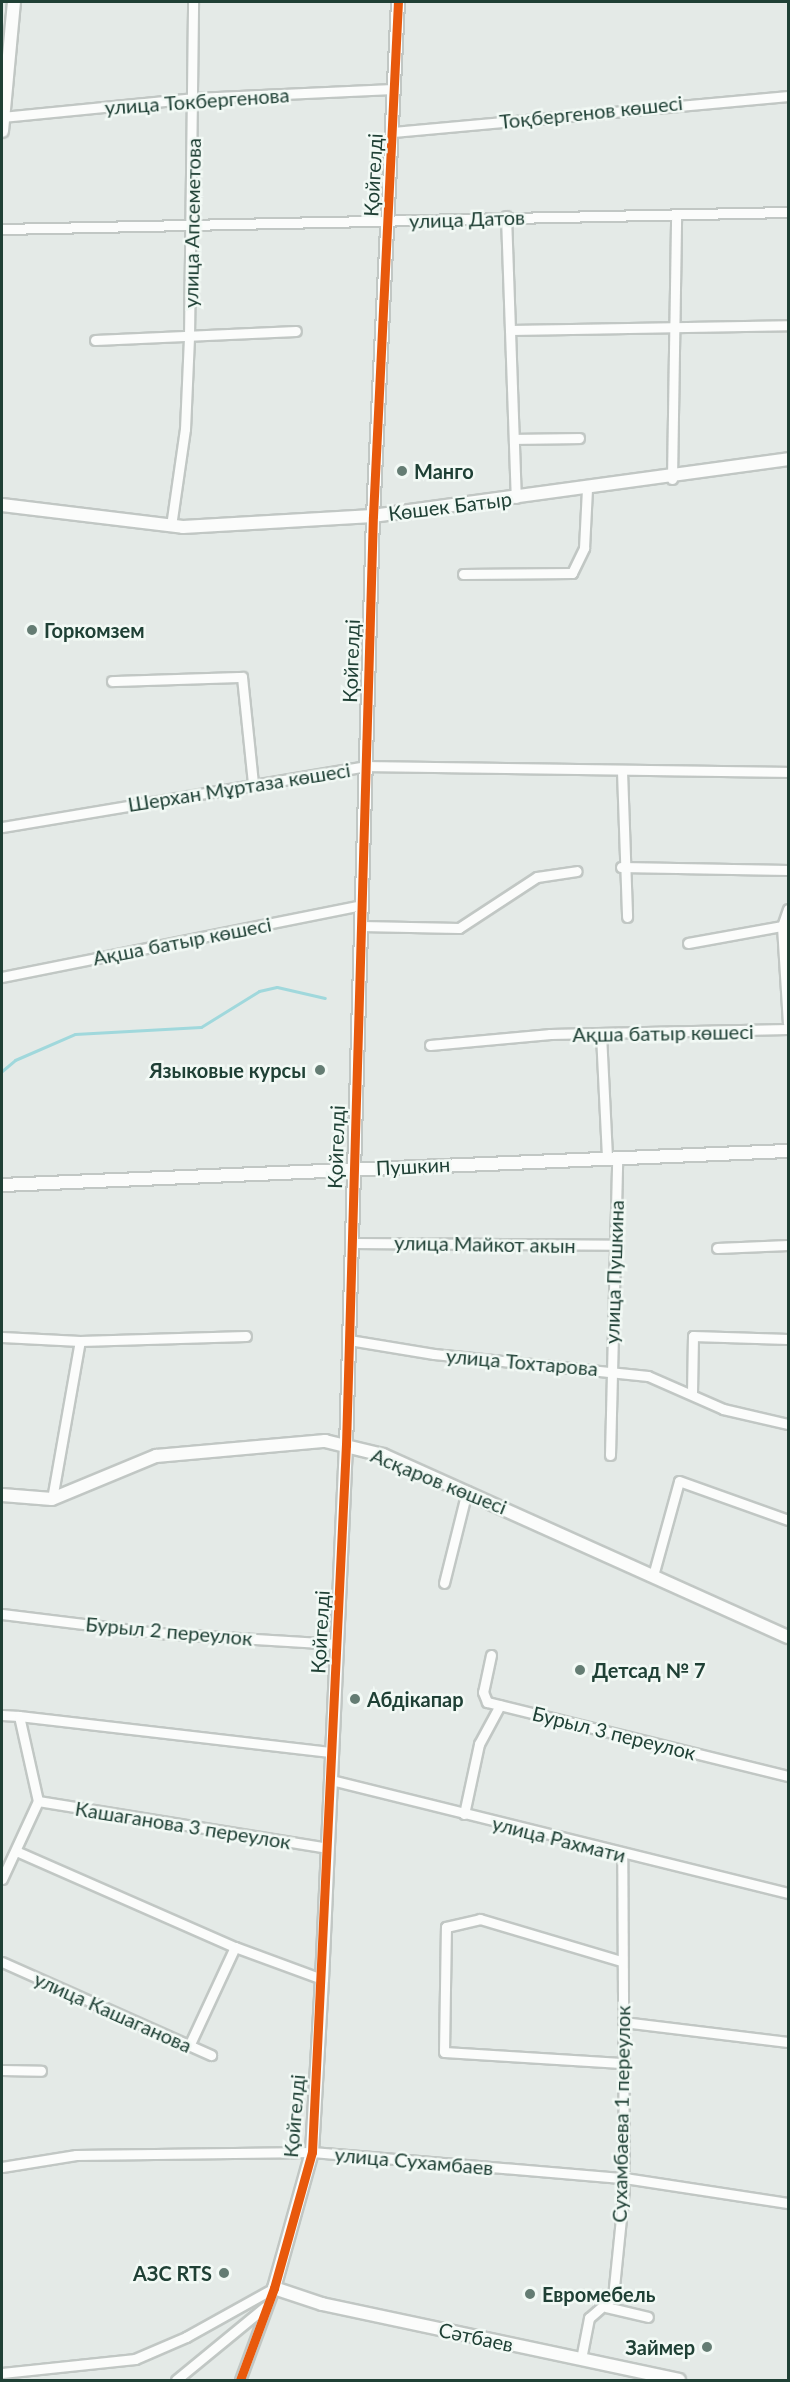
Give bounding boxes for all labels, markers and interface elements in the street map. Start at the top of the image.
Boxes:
street label: улица Токбергенова [104,83,290,119]
street label: Тоқбергенов көшесі [498,90,684,134]
street label: Қойгелді [359,133,387,217]
street label: улица Апсеметова [179,138,205,308]
street label: улица Датов [409,205,525,233]
place label: Манго [414,459,474,483]
marker: Манго [395,464,409,478]
street label: Көшек Батыр [387,487,513,525]
place label: Горкомзем [44,618,145,642]
street label: Қойгелді [338,619,364,703]
marker: Горкомзем [25,623,39,637]
street label: Шерхан Мұртаза көшесі [126,758,352,816]
street label: Ақша батыр көшесі [91,912,273,970]
street label: Ақша батыр көшесі [572,1019,754,1047]
place label: Языковые курсы [149,1058,306,1082]
marker: Языковые курсы [311,1061,329,1079]
street label: Қойгелді [323,1105,349,1189]
street label: Пушкин [375,1152,451,1180]
street label: улица Пушкина [599,1200,629,1344]
street label: улица Майкот акын [394,1230,576,1258]
street label: улица Тохтарова [445,1343,599,1381]
street label: Асқаров көшесі [368,1443,510,1519]
street label: Қойгелді [306,1590,334,1674]
street label: Бурыл 2 переулок [85,1612,253,1650]
place label: Детсад № 7 [592,1658,706,1682]
marker: Детсад № 7 [573,1663,587,1677]
place label: Абдiкапар [367,1687,464,1711]
marker: Абдiкапар [348,1692,362,1706]
street label: Бурыл 3 переулок [530,1701,698,1765]
street label: Кашаганова 3 переулок [73,1796,293,1854]
street label: улица Рахмати [490,1811,628,1867]
street label: улица Кашаганова [31,1966,195,2058]
street label: Сухамбаева 1 переулок [607,2005,635,2223]
street label: Қойгелді [278,2073,310,2159]
street label: улица Сухамбаев [334,2142,494,2180]
place label: АЗС RTS [133,2261,212,2285]
marker: АЗС RTS [217,2266,231,2280]
place label: Евромебель [542,2282,655,2306]
marker: Евромебель [523,2287,537,2301]
street label: Сәтбаев [436,2317,516,2357]
place label: Займер [625,2335,695,2359]
marker: Займер [700,2340,714,2354]

